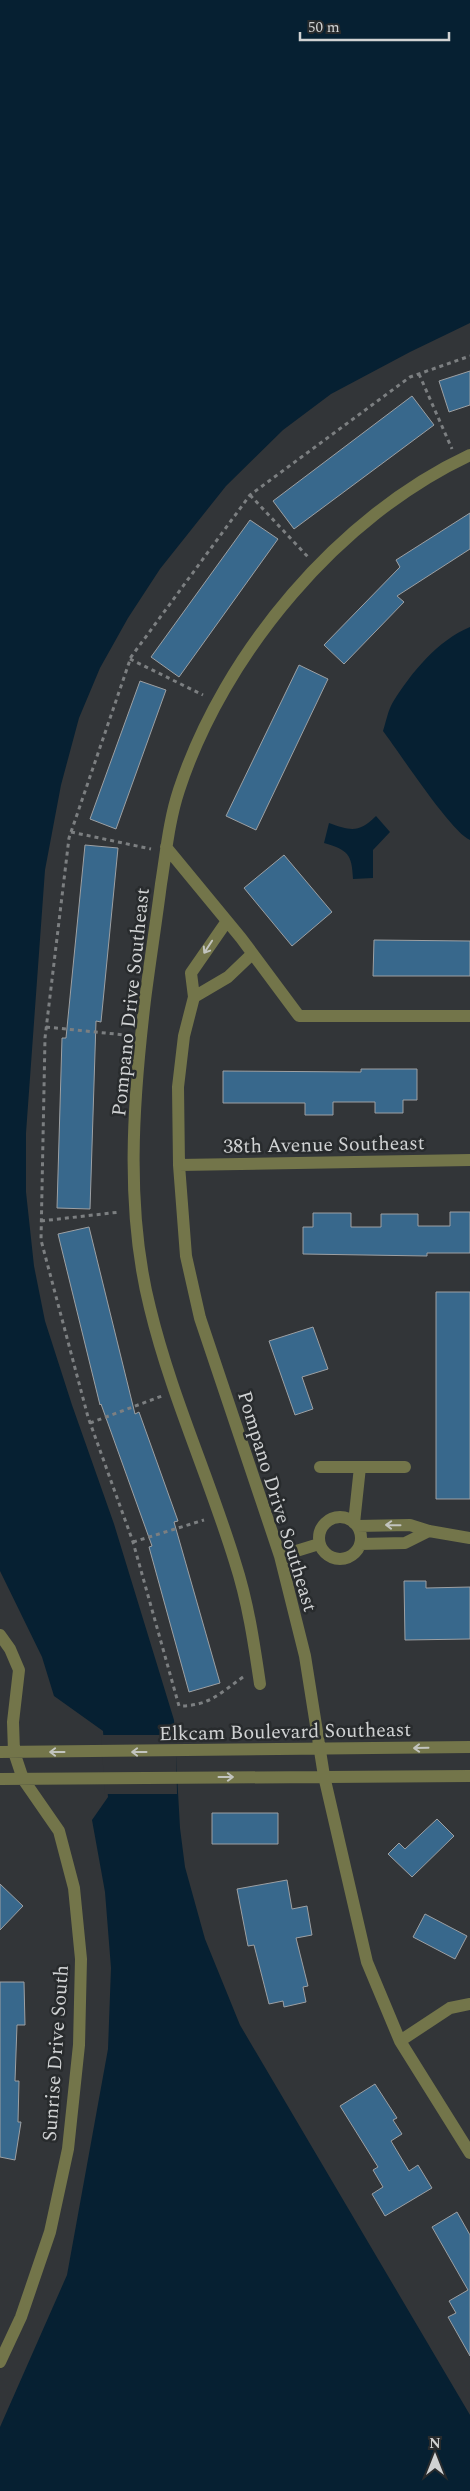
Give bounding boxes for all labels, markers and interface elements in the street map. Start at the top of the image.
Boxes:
scale bar [300,10,449,42]
text: 50 m [308,16,340,39]
street label: Pompano Drive Southeast [104,886,158,1118]
one-way arrow [203,940,214,954]
street label: 38th Avenue Southeast [223,1128,425,1162]
street label: Pompano Drive Southeast [229,1387,325,1616]
one-way arrow [386,1520,402,1530]
street label: Elkcam Boulevard Southeast [159,1715,412,1749]
one-way arrow [414,1743,430,1753]
one-way arrow [50,1747,66,1757]
one-way arrow [131,1747,148,1757]
one-way arrow [218,1772,234,1782]
street label: Sunrise Drive South [35,1964,77,2142]
north arrow [410,2431,460,2481]
text: N [429,2433,441,2454]

